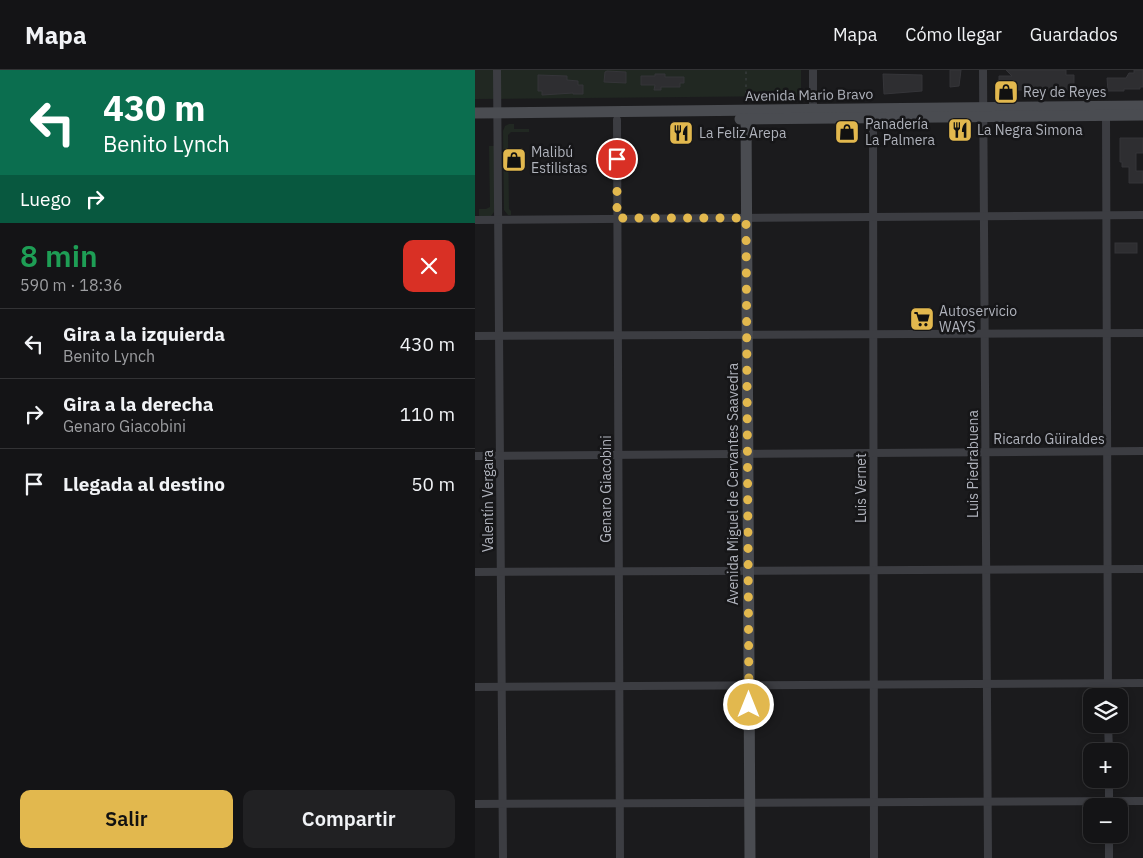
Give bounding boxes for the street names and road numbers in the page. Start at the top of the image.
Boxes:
street label: Avenida Mario Bravo [745,85,873,105]
street label: Avenida Miguel de Cervantes Saavedra [724,362,742,605]
street label: Luis Piedrabuena [964,409,982,518]
street label: Ricardo Güiraldes [993,430,1105,448]
street label: Genaro Giacobini [597,435,615,543]
street label: Valentín Vergara [479,449,497,552]
street label: Luis Vernet [852,453,870,523]

